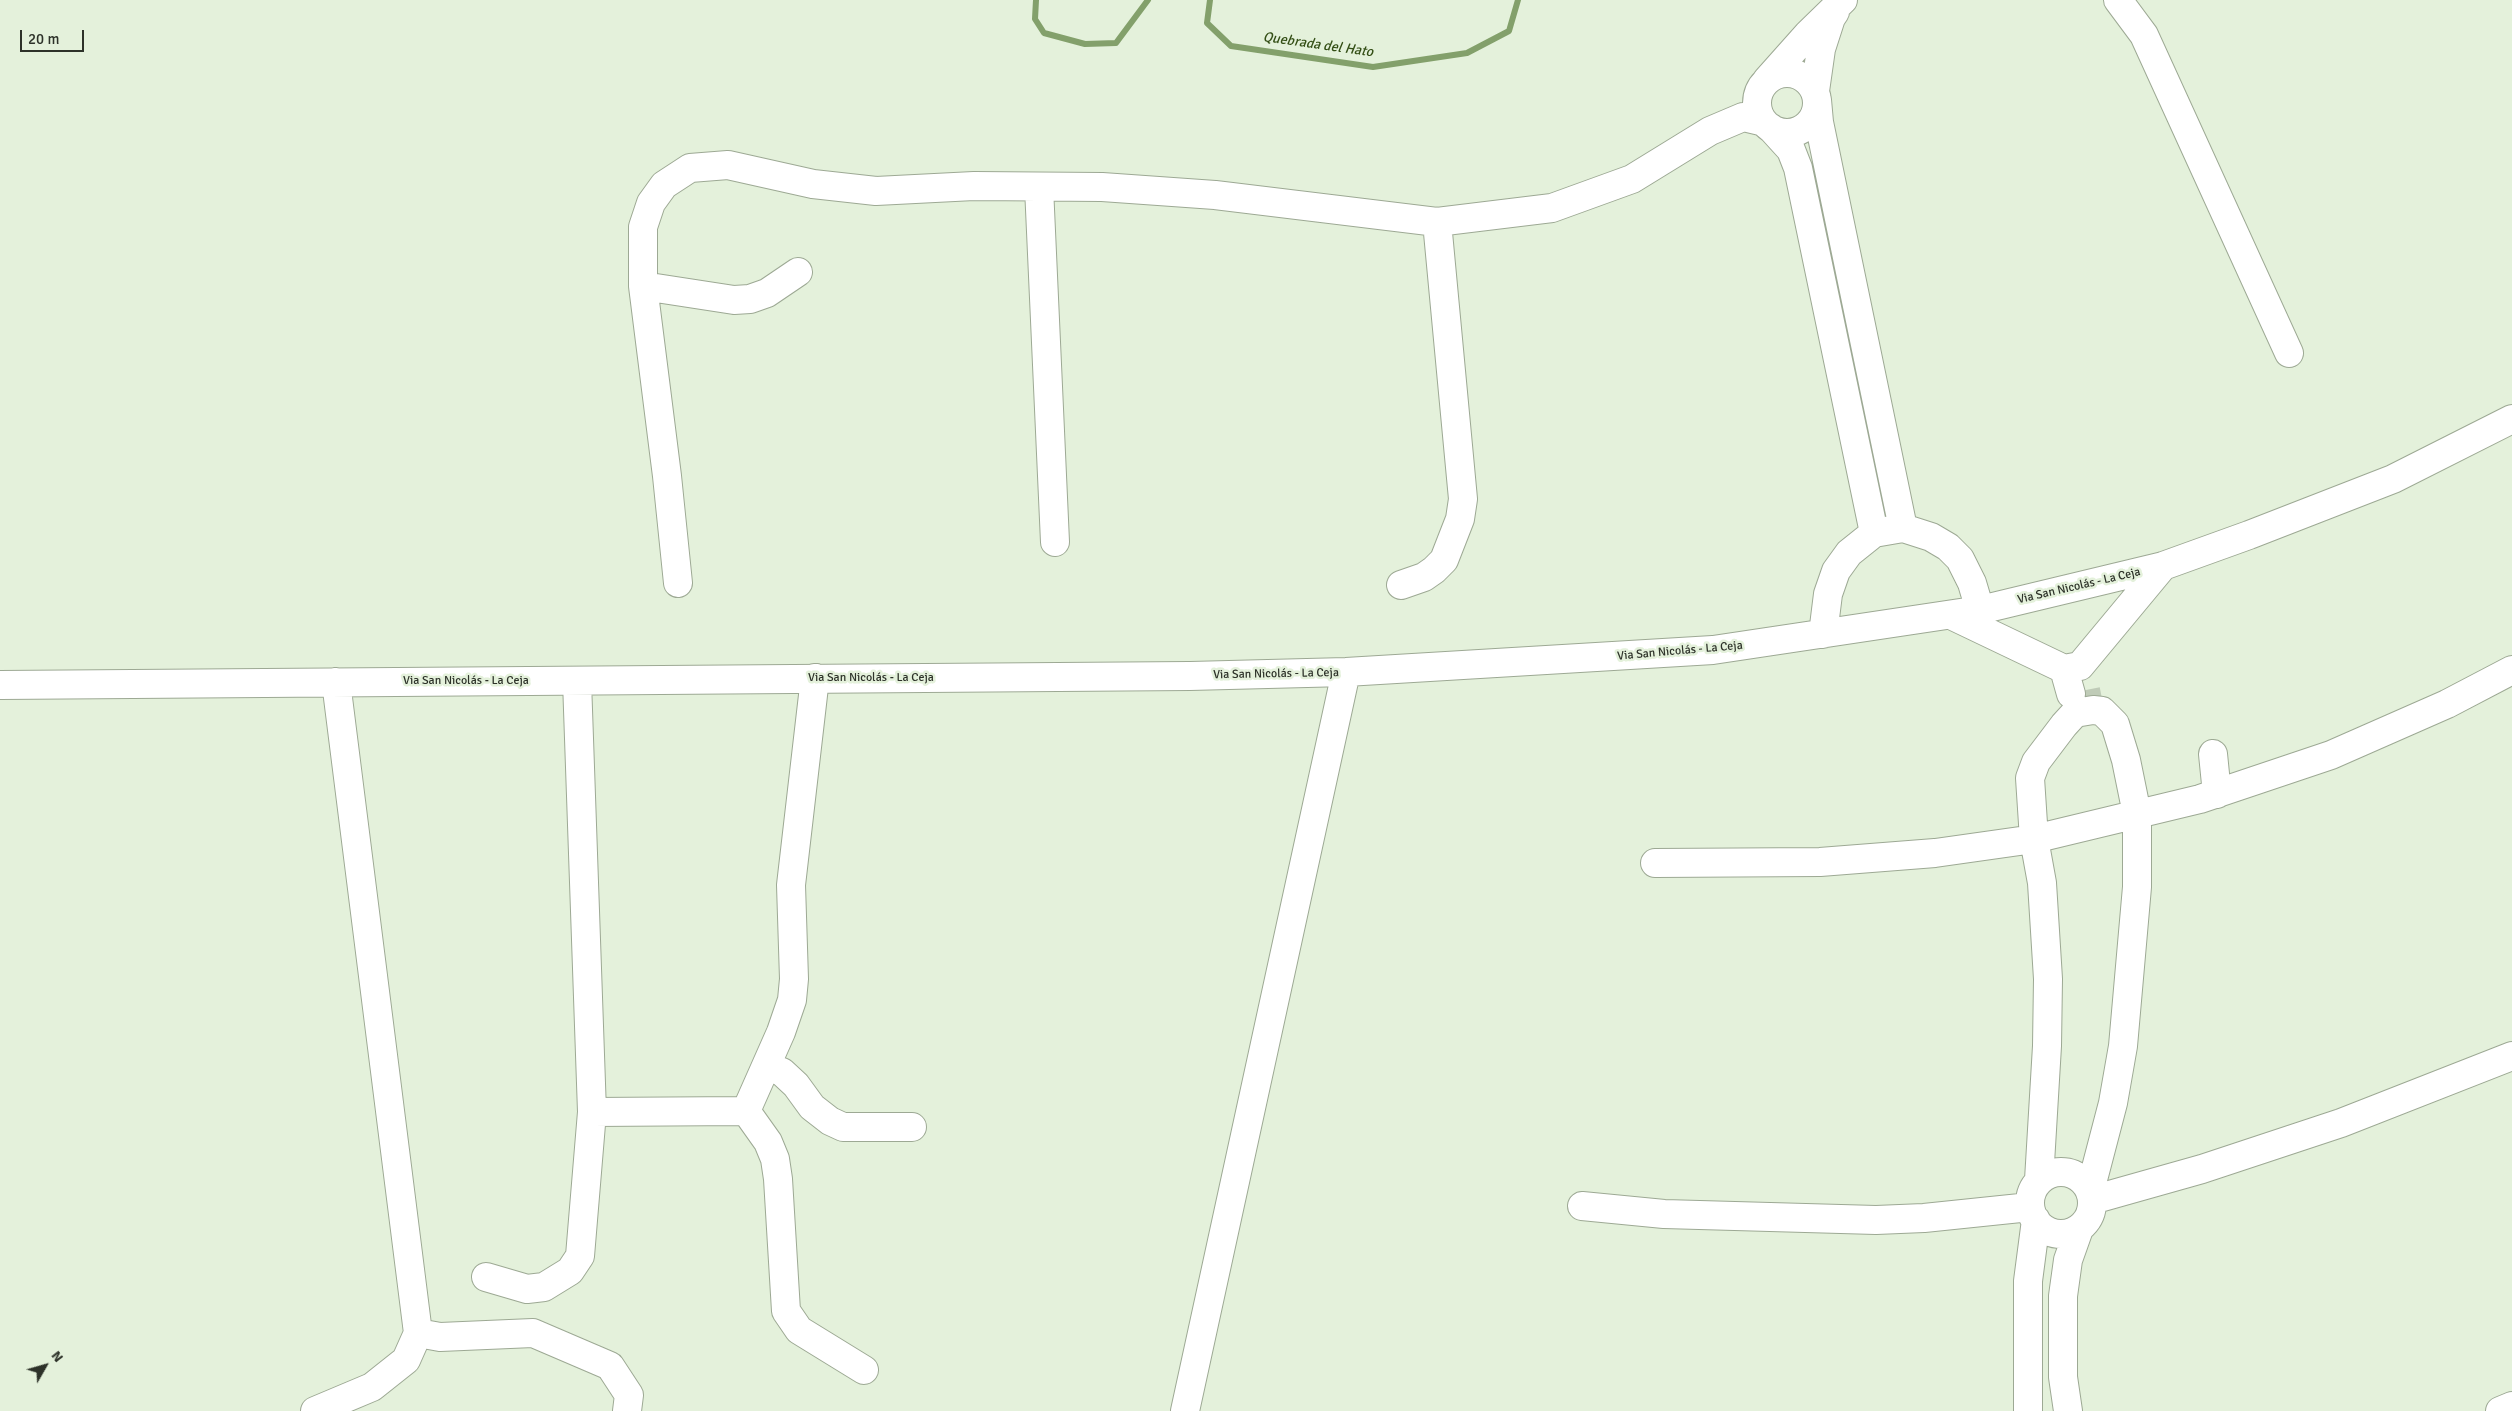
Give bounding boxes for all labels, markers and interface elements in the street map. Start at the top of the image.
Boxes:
scale bar [22,20,86,52]
water label: Quebrada del Hato [1262,29,1374,61]
text: 20 m [28,30,59,48]
street label: Via San Nicolás - La Ceja [2016,565,2142,607]
street label: Via San Nicolás - La Ceja [1617,638,1743,664]
street label: Via San Nicolás - La Ceja [1213,666,1339,682]
street label: Via San Nicolás - La Ceja [808,671,934,685]
street label: Via San Nicolás - La Ceja [403,674,529,688]
north arrow [20,1341,70,1391]
text: N [48,1347,67,1366]

